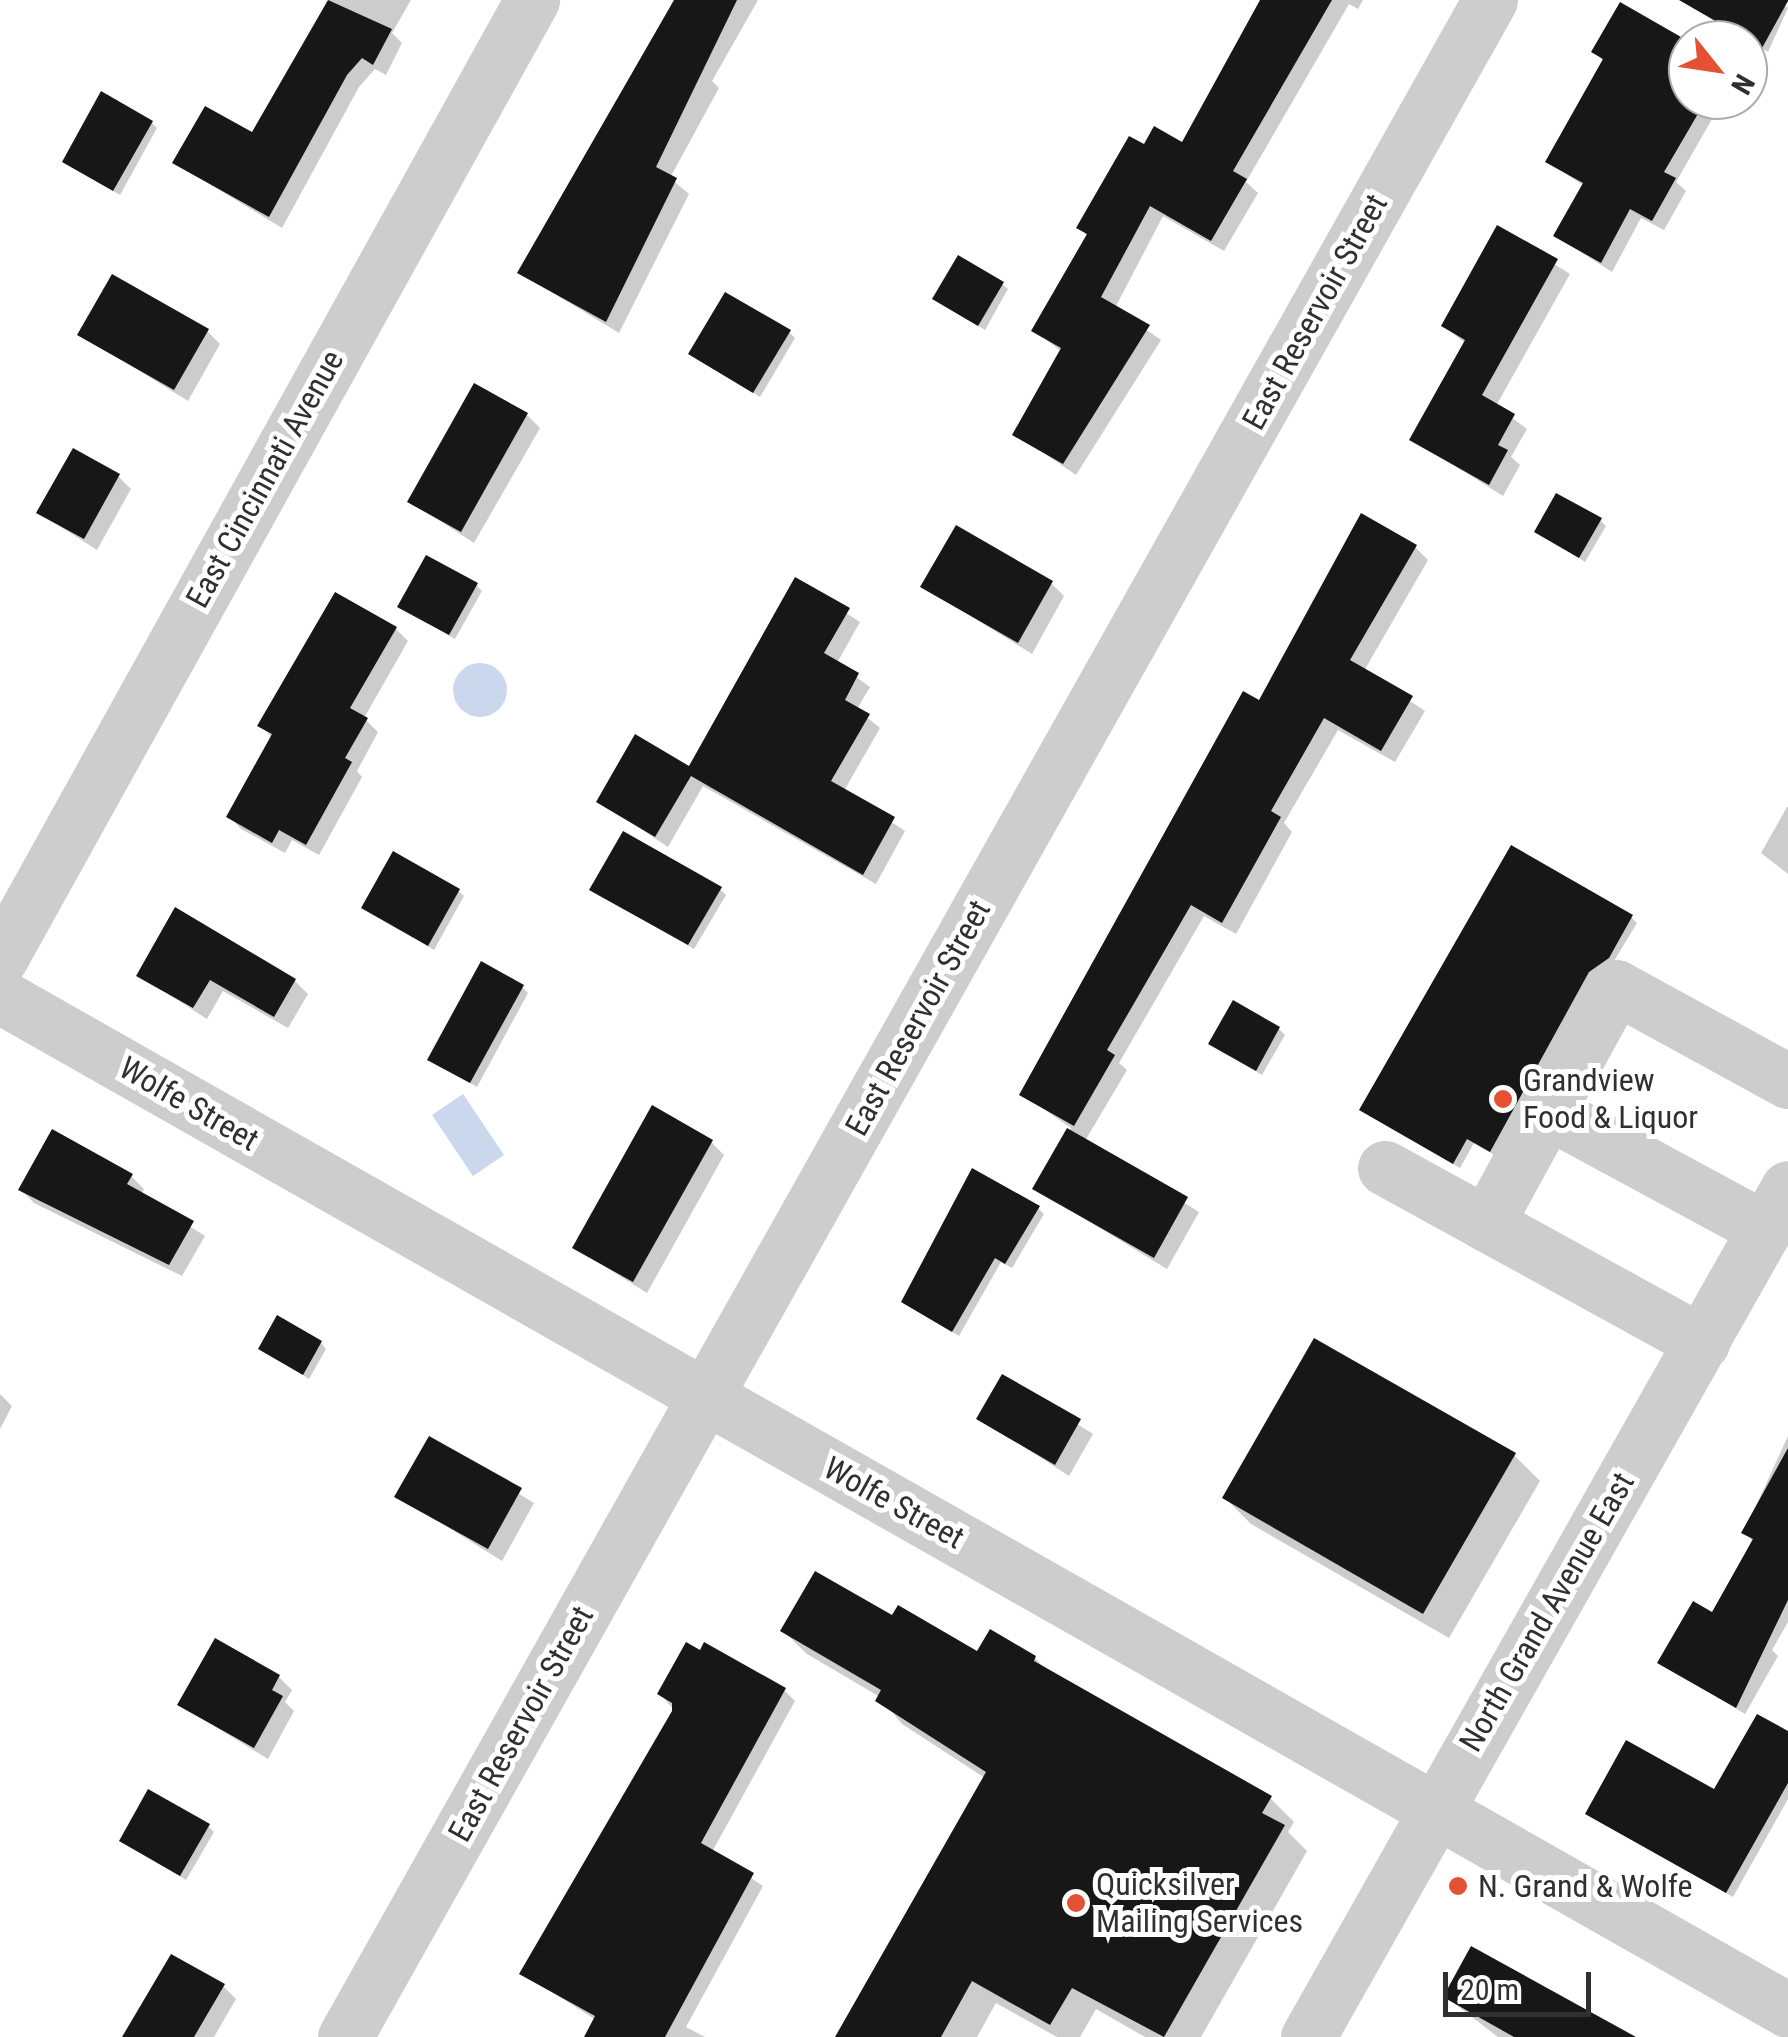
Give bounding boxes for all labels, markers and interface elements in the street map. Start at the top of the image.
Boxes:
north arrow [1668,20,1768,120]
text: N [1724,69,1761,100]
street label: East Reservoir Street [1234,188,1396,436]
street label: East Cincinnati Avenue [178,344,352,614]
street label: East Reservoir Street [837,894,999,1142]
street label: Wolfe Street [113,1049,265,1159]
place label: Grandview Food & Liquor [1523,1062,1698,1137]
marker: Grandview Food & Liquor [1492,1088,1514,1110]
street label: Wolfe Street [817,1449,971,1557]
street label: North Grand Avenue East [1451,1466,1643,1758]
street label: East Reservoir Street [440,1600,602,1848]
place label: Quicksilver Mailing Services [1096,1866,1303,1941]
place label: N. Grand & Wolfe [1478,1867,1692,1905]
marker: N. Grand & Wolfe [1447,1875,1469,1897]
marker: Quicksilver Mailing Services [1065,1892,1087,1914]
scale bar [1448,1952,1596,2014]
text: 20 m [1460,1972,1519,2007]

